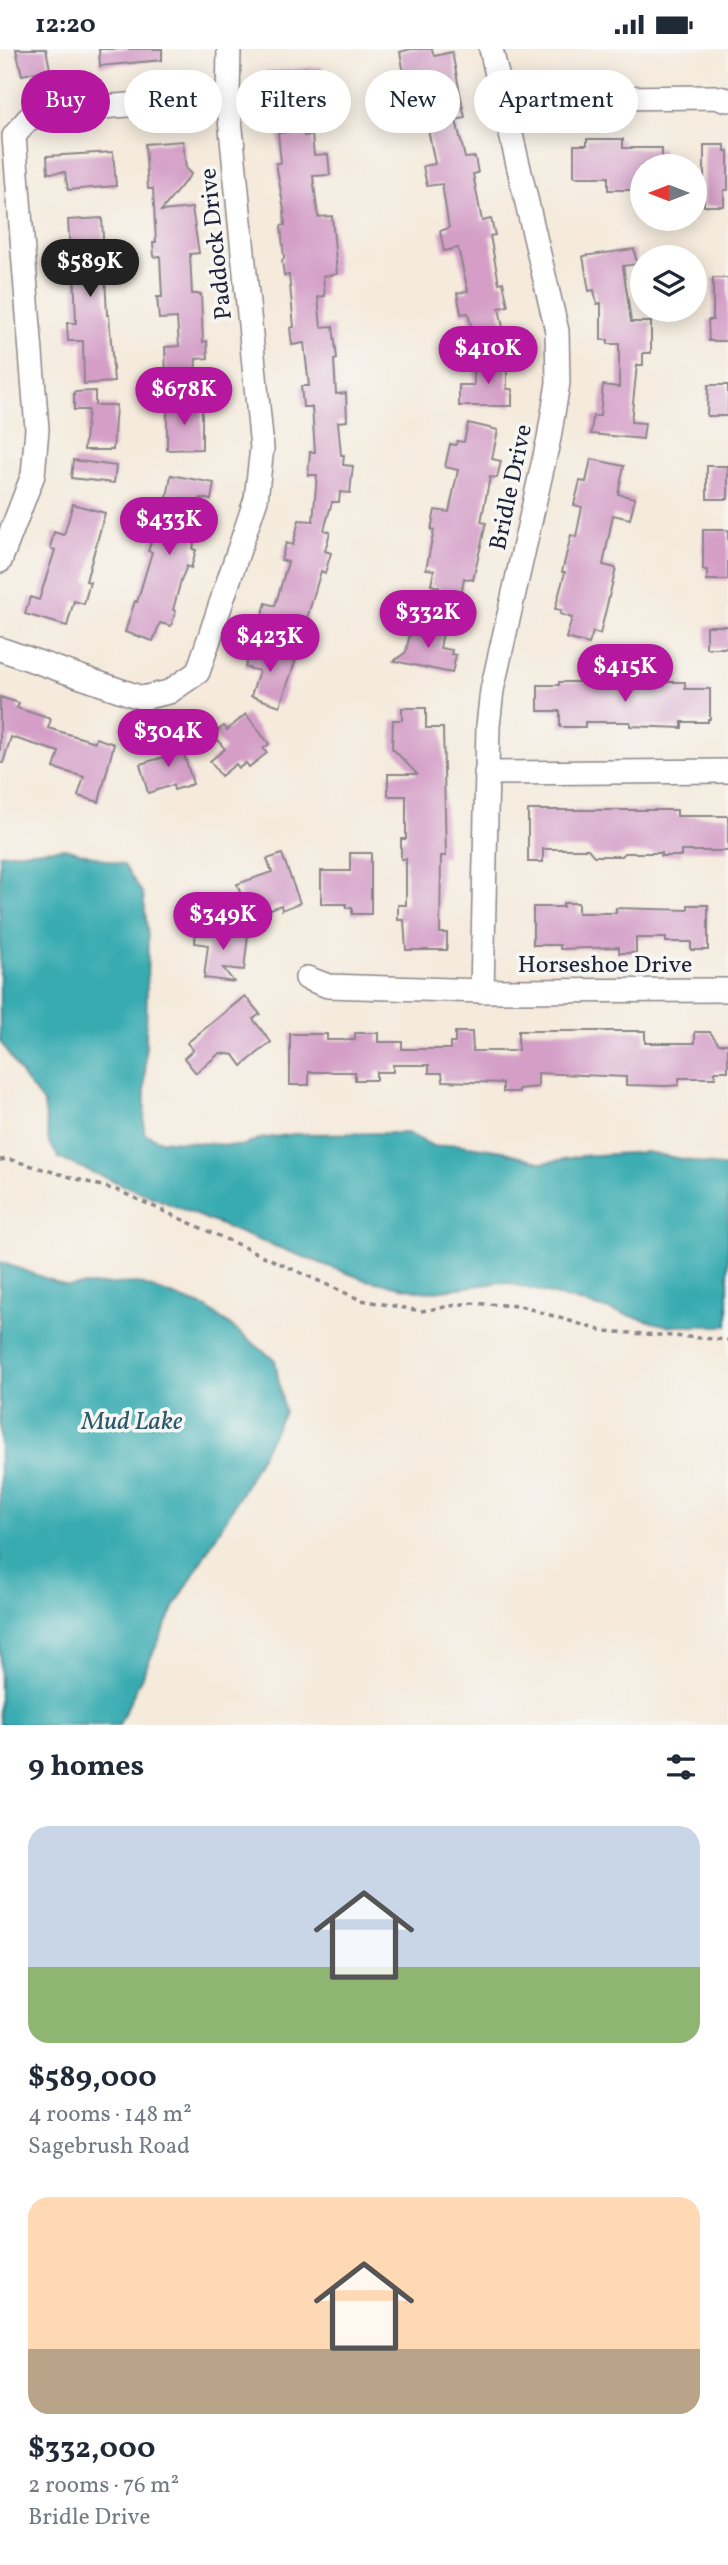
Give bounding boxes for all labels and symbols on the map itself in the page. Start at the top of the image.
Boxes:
north arrow [630,154,707,231]
street label: Paddock Drive [192,166,242,321]
pin: $589K [41,239,139,299]
pin: $410K [439,327,537,386]
pin: $678K [135,367,233,427]
street label: Bridle Drive [482,421,542,553]
pin: $433K [120,497,218,557]
pin: $332K [379,591,477,650]
pin: $423K [221,615,319,674]
pin: $415K [576,645,674,704]
pin: $304K [119,709,217,769]
pin: $349K [174,893,272,952]
street label: Horseshoe Drive [518,949,692,983]
water label: Mud Lake [81,1404,183,1440]

